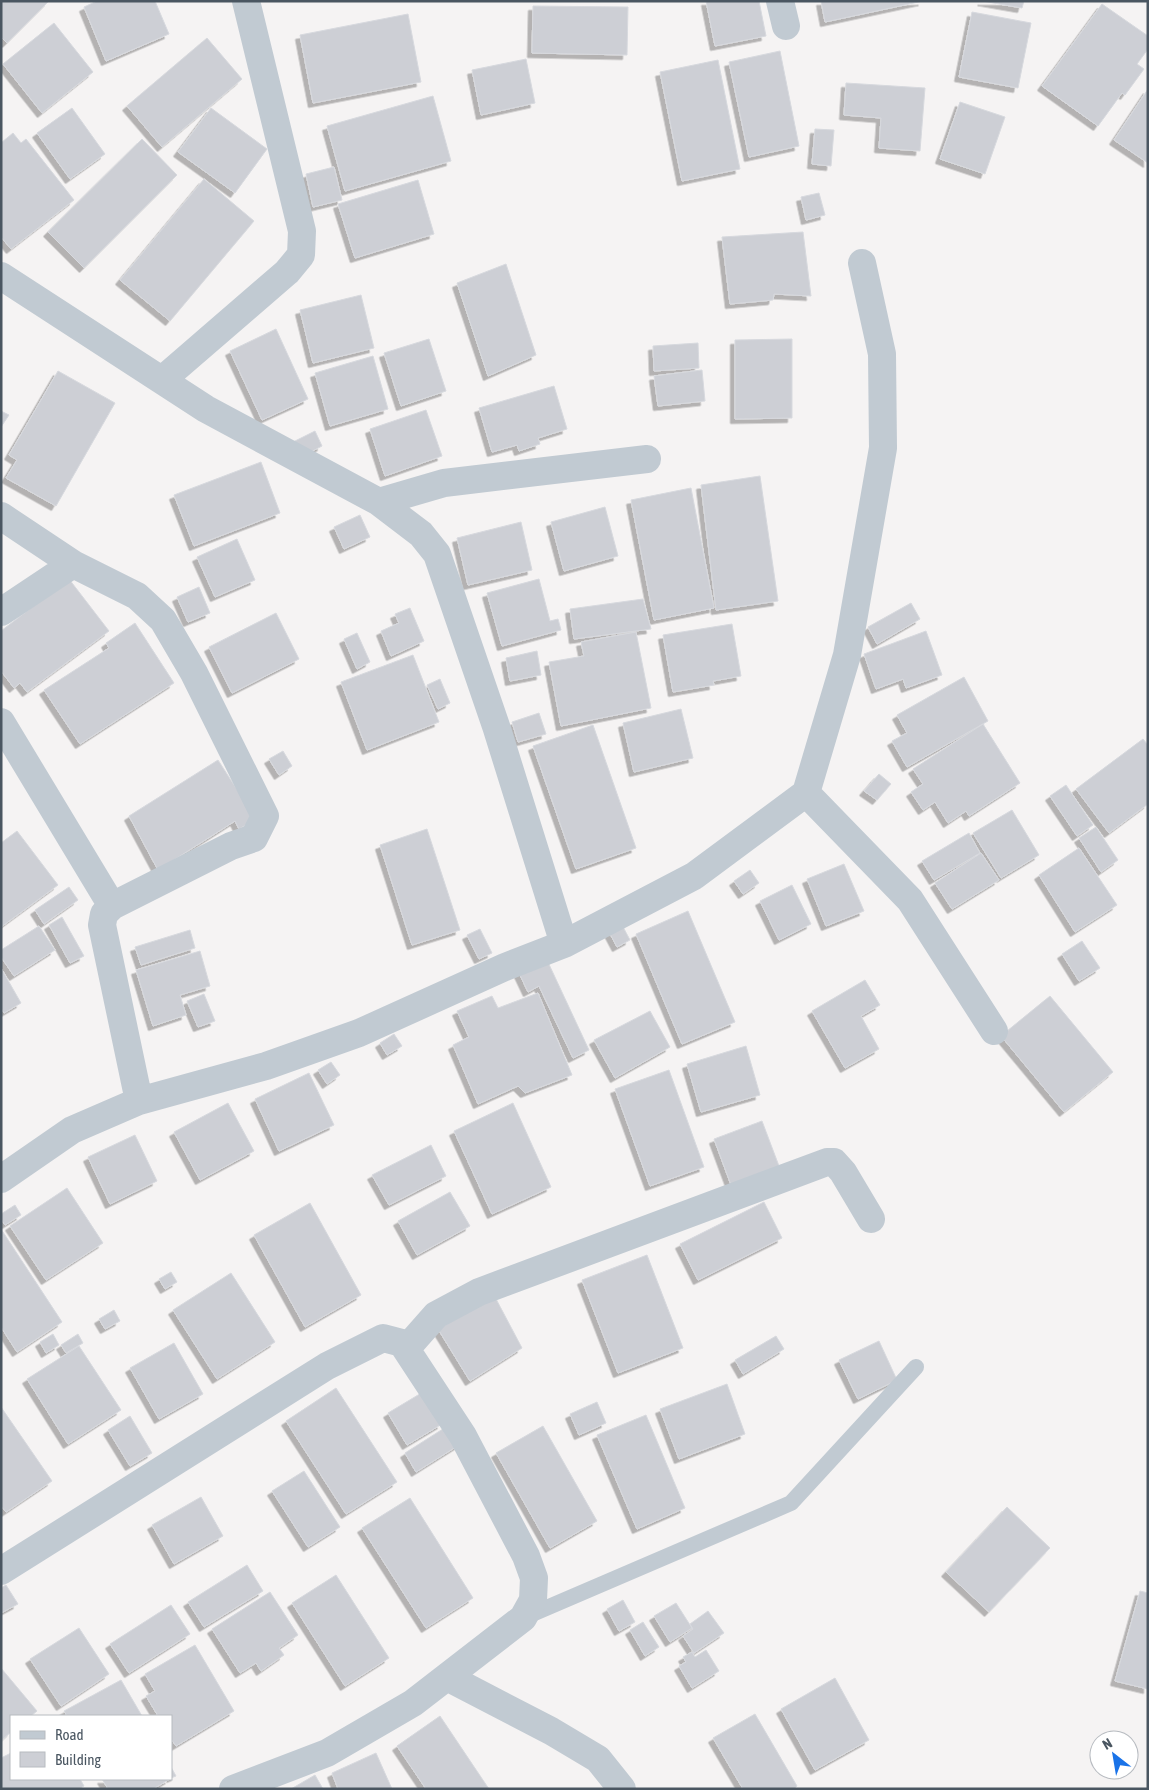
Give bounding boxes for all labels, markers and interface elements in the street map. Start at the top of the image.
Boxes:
legend [10,1715,172,1780]
text: Road [55,1726,84,1743]
north arrow [1089,1730,1139,1780]
text: N [1100,1735,1115,1753]
text: Building [55,1751,101,1768]

